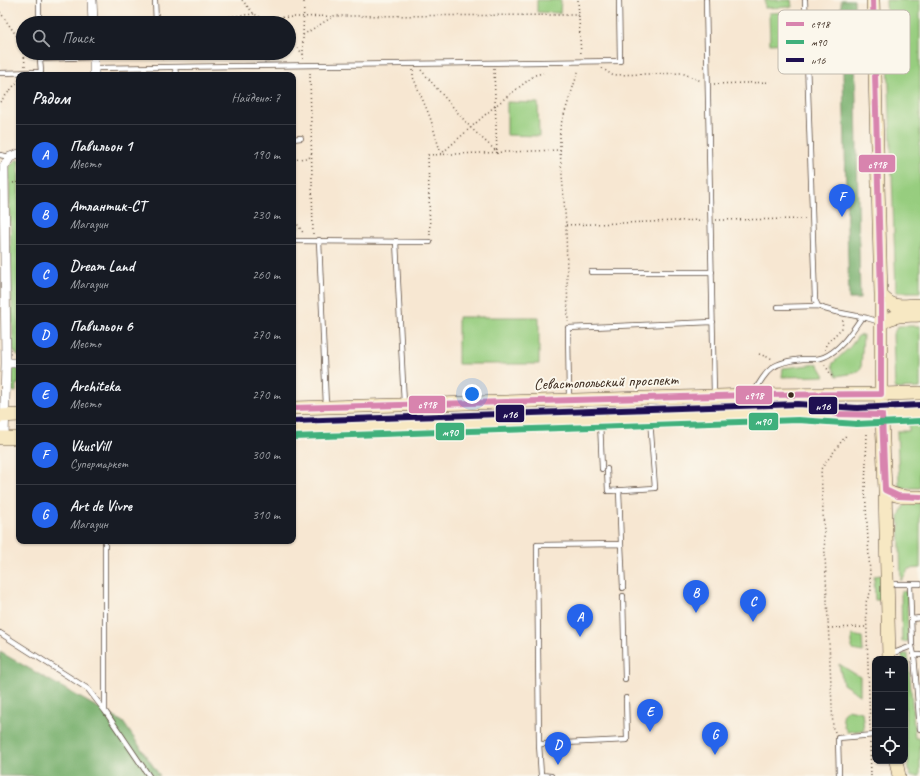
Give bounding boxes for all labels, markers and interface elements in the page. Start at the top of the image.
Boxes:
legend [778,10,910,74]
search box [16,16,296,60]
text: с918 [811,17,831,31]
icon: search [30,27,52,49]
text: Поиск [62,29,94,48]
text: м90 [811,35,828,49]
text: н16 [811,53,826,67]
text: Рядом [32,88,70,109]
text: Найдено: 7 [232,90,280,106]
text: Павильон 1 [70,137,132,156]
text: A [42,147,48,163]
text: 190 m [252,147,280,163]
line badge: с918 [858,154,896,173]
text: Место [70,156,101,172]
text: с918 [868,157,888,171]
pin: F [829,184,855,217]
text: Атлантик-СТ [70,197,146,216]
text: B [42,207,48,223]
text: 230 m [252,207,280,223]
text: Магазин [70,216,108,232]
text: Dream Land [70,257,134,276]
text: C [42,267,48,283]
text: 260 m [252,267,280,283]
text: Магазин [70,276,108,292]
text: Павильон 6 [70,317,133,336]
text: D [41,327,49,343]
text: 270 m [252,327,280,343]
text: Место [70,336,101,352]
street label: Севастопольский проспект [533,369,680,395]
text: Architeka [70,377,120,396]
your location [462,384,482,404]
line badge: с918 [735,385,773,405]
text: E [42,387,48,403]
text: 270 m [252,387,280,403]
text: с918 [745,388,765,402]
unlabelled marker [786,390,796,400]
line badge: с918 [408,395,446,414]
text: Место [70,396,101,412]
line badge: н16 [808,396,838,415]
text: с918 [418,397,438,411]
text: н16 [816,399,831,413]
line badge: н16 [495,404,525,423]
text: н16 [503,407,518,421]
line badge: м90 [748,412,779,431]
text: м90 [755,414,772,428]
line badge: м90 [435,422,465,441]
text: м90 [442,425,459,439]
text: VkusVill [70,437,110,456]
text: F [42,447,48,463]
text: 300 m [252,447,280,463]
text: Супермаркет [70,456,128,472]
text: Art de Vivre [70,497,132,516]
text: G [42,507,48,523]
text: 310 m [252,507,280,523]
text: Магазин [70,516,108,532]
pin: B [683,580,709,613]
pin: C [740,589,766,622]
pin: A [567,604,593,637]
map controls [872,656,908,764]
button: + [872,656,908,692]
button: − [872,692,908,728]
pin: E [637,699,663,732]
pin: G [702,722,728,755]
button: locate [872,728,908,764]
pin: D [545,732,571,765]

